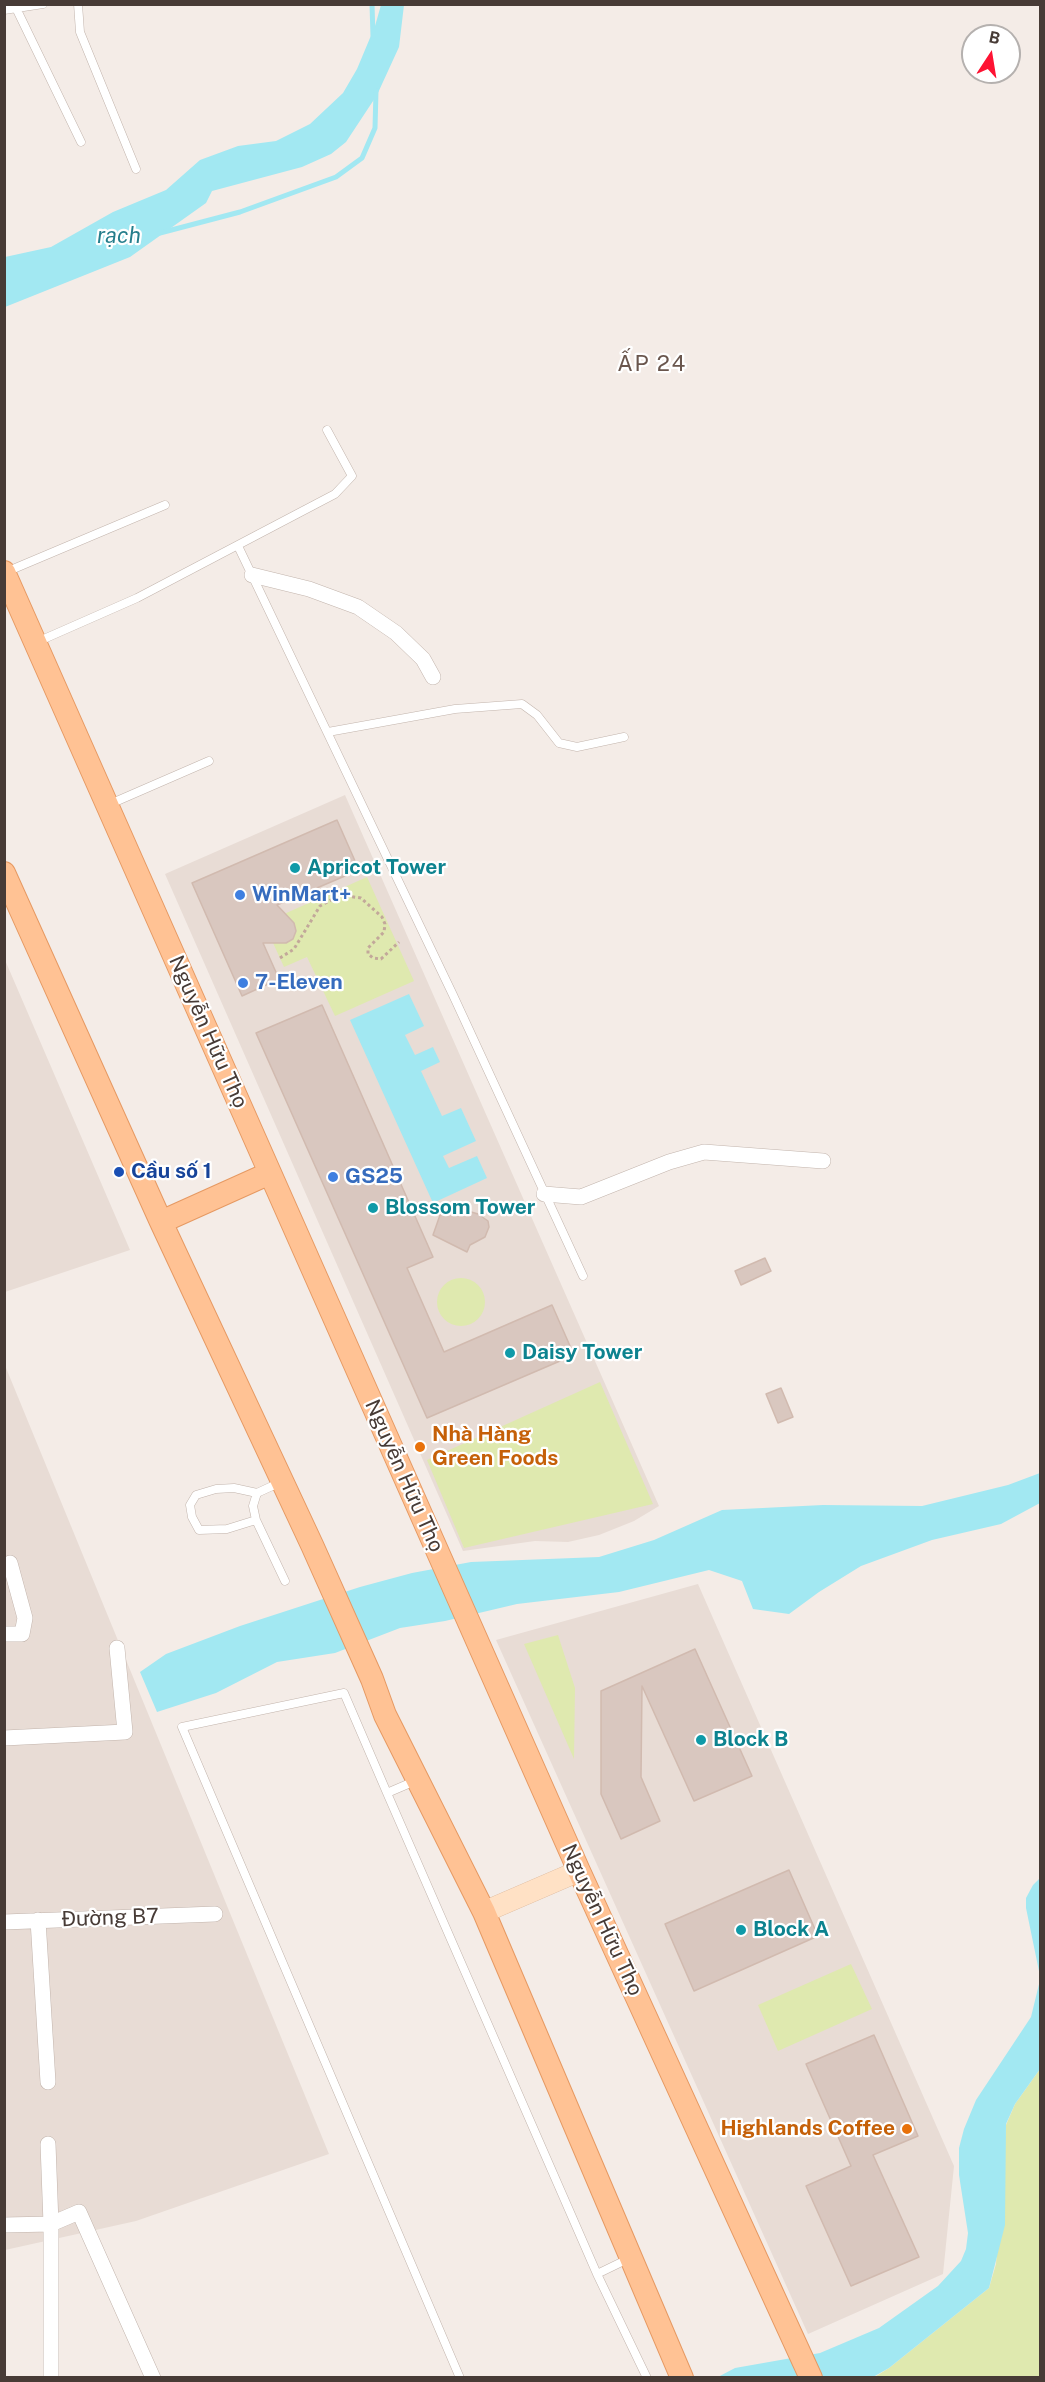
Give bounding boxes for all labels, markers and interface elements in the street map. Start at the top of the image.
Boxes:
north arrow [961,24,1021,84]
text: B [987,27,1002,48]
water label: rạch [97,223,141,249]
district label: ẤP 24 [617,351,687,377]
place label: Apricot Tower [307,855,446,881]
marker: Apricot Tower [288,861,302,875]
place label: WinMart+ [252,882,351,908]
marker: WinMart+ [233,888,247,902]
street label: Nguyễn Hữu Thọ [163,952,253,1112]
place label: 7-Eleven [255,970,343,996]
marker: 7-Eleven [236,976,250,990]
place label: Cầu số 1 [131,1159,212,1185]
place label: GS25 [345,1164,403,1190]
marker: Cầu số 1 [112,1165,126,1179]
marker: GS25 [326,1170,340,1184]
place label: Blossom Tower [385,1195,536,1221]
marker: Blossom Tower [366,1201,380,1215]
place label: Daisy Tower [522,1340,642,1366]
marker: Daisy Tower [503,1346,517,1360]
street label: Nguyễn Hữu Thọ [359,1396,449,1556]
place label: Nhà Hàng Green Foods [432,1422,558,1472]
marker: Nhà Hàng Green Foods [413,1440,427,1454]
place label: Block B [713,1727,788,1753]
marker: Block B [694,1733,708,1747]
street label: Nguyễn Hữu Thọ [556,1840,648,2000]
street label: Đường B7 [61,1904,159,1932]
place label: Block A [753,1917,829,1943]
marker: Block A [734,1923,748,1937]
place label: Highlands Coffee [720,2116,895,2142]
marker: Highlands Coffee [900,2122,914,2136]

